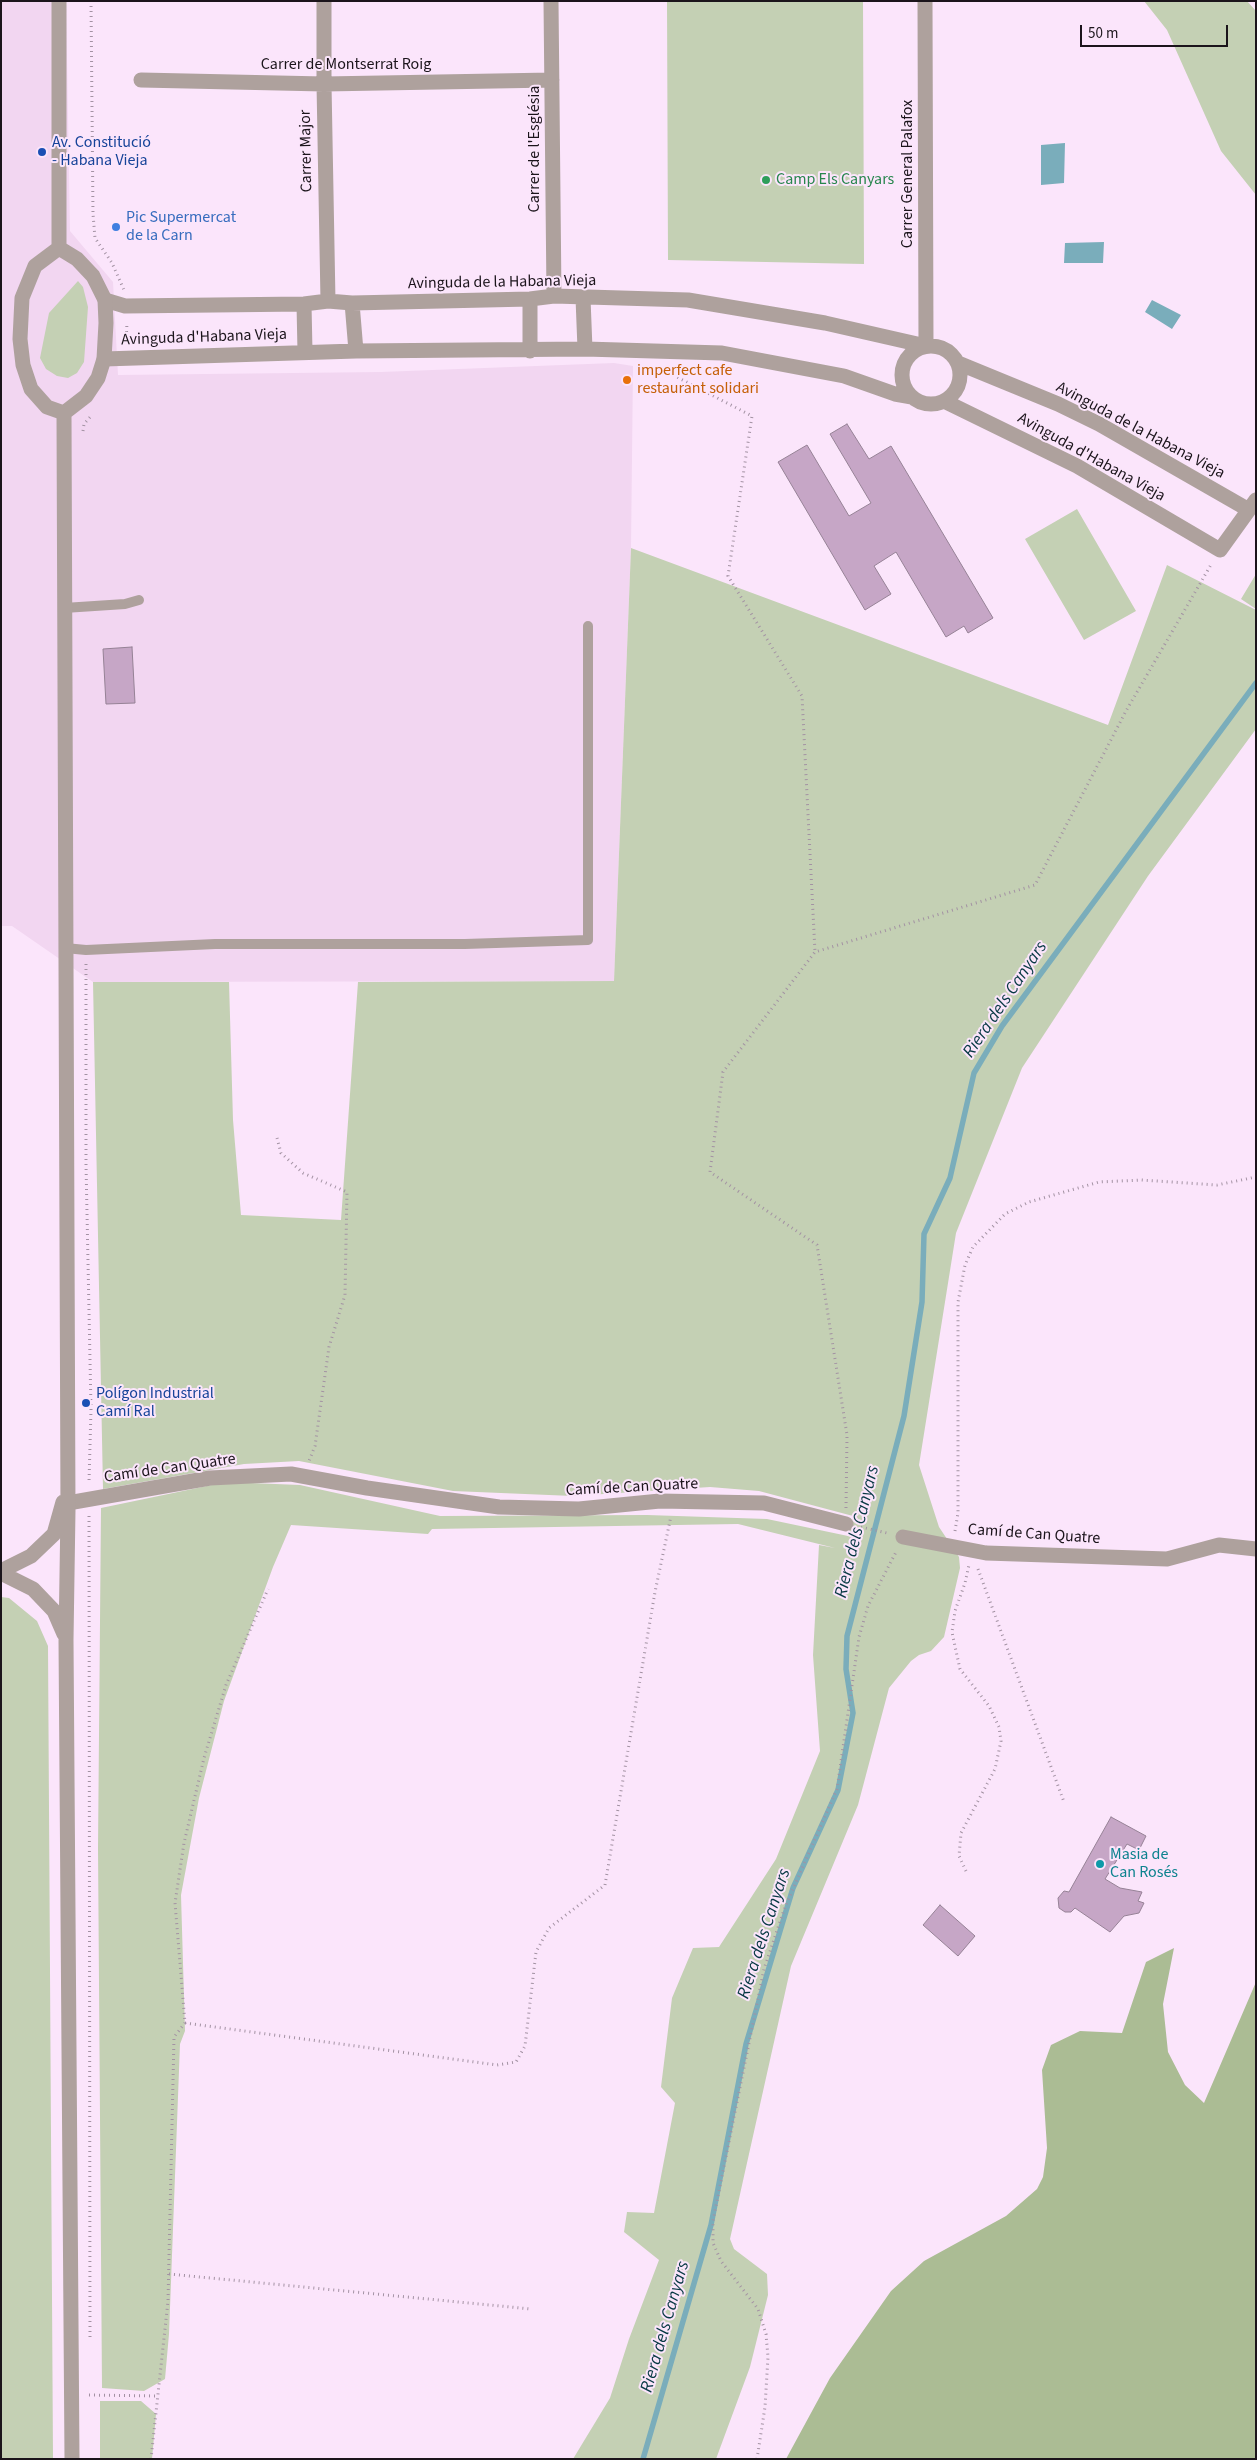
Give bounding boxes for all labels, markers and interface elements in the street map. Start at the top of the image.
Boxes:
scale bar [1082,15,1230,47]
text: 50 m [1088,23,1118,44]
street label: Carrer de Montserrat Roig [261,55,431,75]
street label: Carrer de l'Església [525,86,545,212]
street label: Carrer General Palafox [898,100,918,248]
street label: Carrer Major [297,109,317,193]
place label: Av. Constitució - Habana Vieja [52,133,151,171]
marker: Av. Constitució - Habana Vieja [36,146,48,158]
place label: Camp Els Canyars [776,170,894,190]
marker: Camp Els Canyars [760,174,772,186]
place label: Pic Supermercat de la Carn [126,208,236,246]
marker: Pic Supermercat de la Carn [110,221,122,233]
street label: Avinguda de la Habana Vieja [408,272,596,294]
street label: Avinguda d'Habana Vieja [121,326,287,350]
place label: imperfect cafe restaurant solidari [637,361,759,399]
marker: imperfect cafe restaurant solidari [621,374,633,386]
street label: Avinguda de la Habana Vieja [1052,378,1228,484]
street label: Avinguda d'Habana Vieja [1014,409,1168,507]
water label: Riera dels Canyars [959,938,1053,1062]
place label: Polígon Industrial Camí Ral [96,1384,214,1422]
marker: Polígon Industrial Camí Ral [80,1397,92,1409]
street label: Camí de Can Quatre [103,1450,237,1488]
water label: Riera dels Canyars [831,1464,885,1600]
street label: Camí de Can Quatre [565,1475,699,1501]
street label: Camí de Can Quatre [967,1521,1101,1549]
place label: Masia de Can Rosés [1110,1845,1178,1883]
marker: Masia de Can Rosés [1094,1858,1106,1870]
water label: Riera dels Canyars [734,1866,796,2002]
water label: Riera dels Canyars [637,2259,695,2395]

